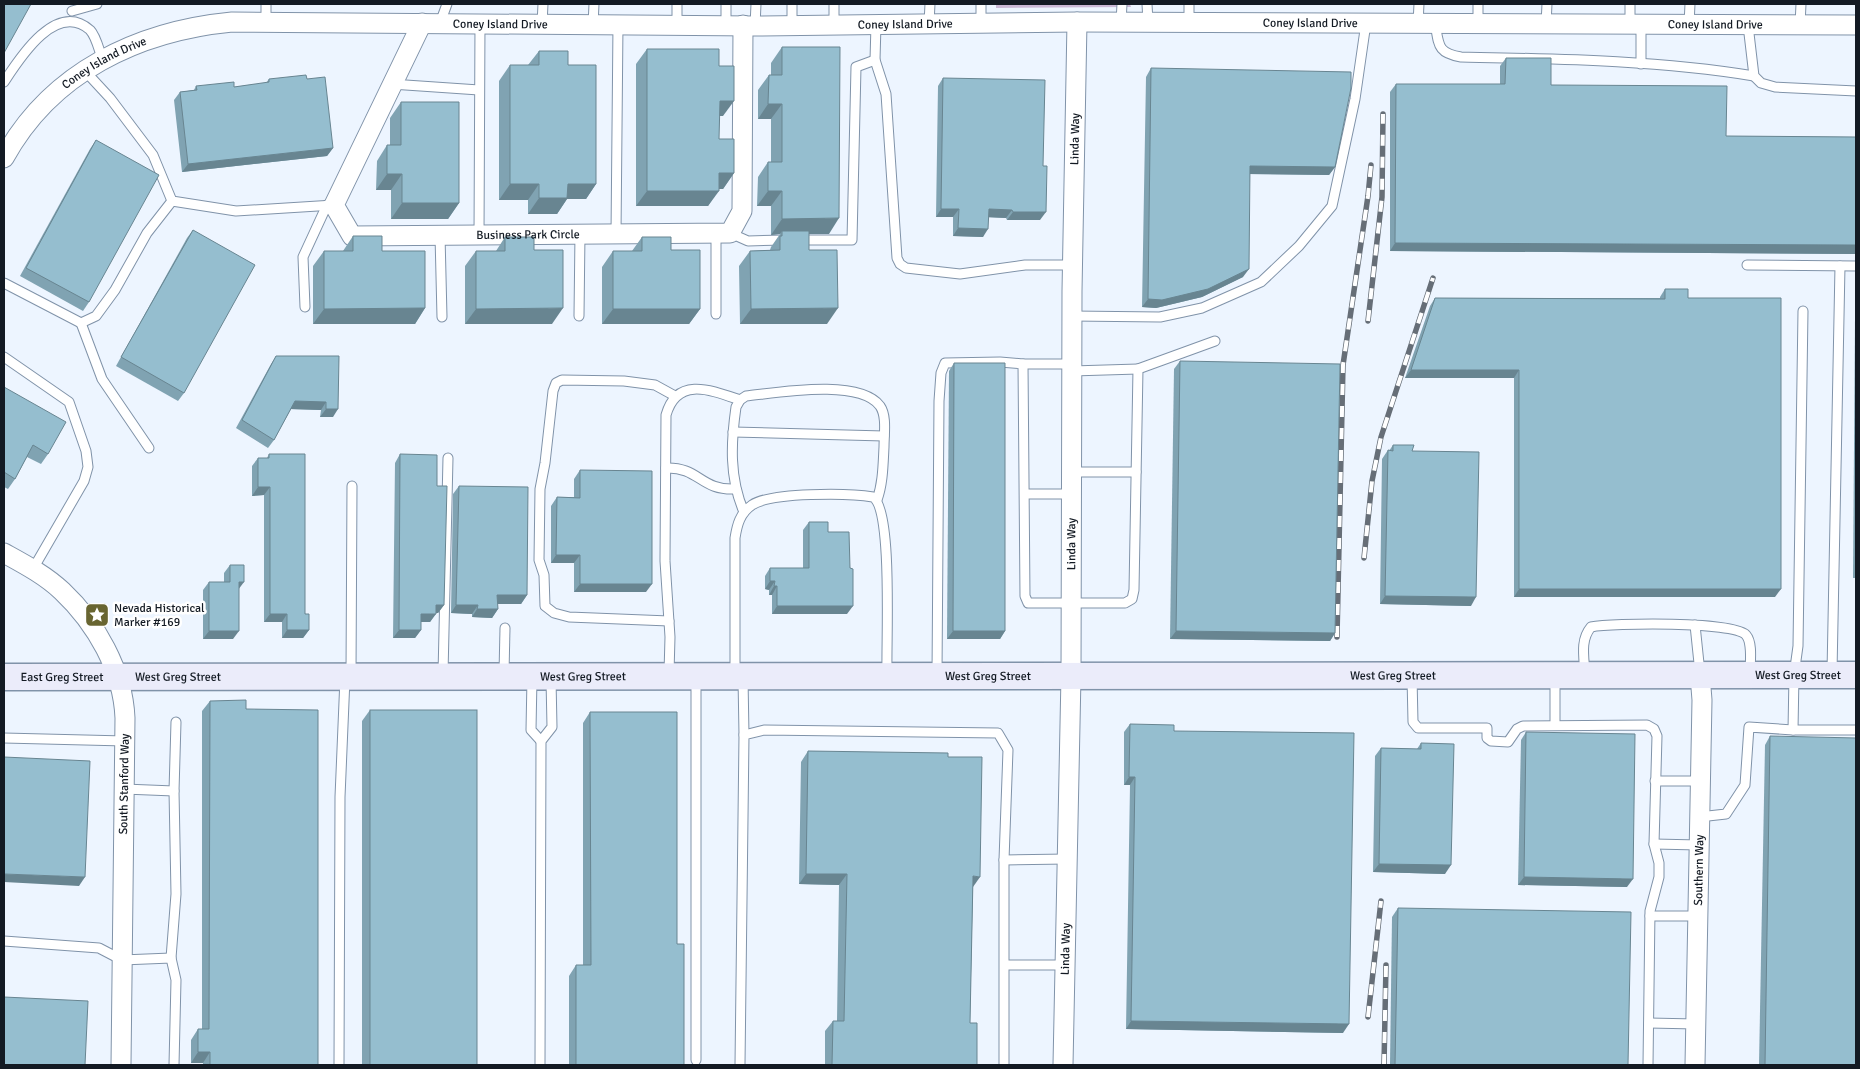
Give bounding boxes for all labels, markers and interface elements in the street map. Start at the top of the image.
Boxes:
street label: Coney Island Drive [1263,16,1358,31]
street label: Coney Island Drive [453,17,548,32]
street label: Coney Island Drive [858,17,953,33]
street label: Coney Island Drive [1668,17,1763,33]
street label: Coney Island Drive [59,34,149,93]
street label: Linda Way [1067,112,1083,165]
street label: Business Park Circle [476,227,580,243]
street label: Linda Way [1064,518,1079,570]
place label: Nevada Historical Marker #169 [114,601,205,630]
place icon: Nevada Historical Marker #169 [84,602,110,628]
street label: West Greg Street [1350,668,1436,684]
street label: West Greg Street [1755,668,1841,683]
street label: West Greg Street [540,669,626,684]
street label: West Greg Street [945,669,1031,684]
street label: East Greg Street [20,670,104,685]
street label: West Greg Street [135,670,221,685]
street label: South Stanford Way [116,733,133,835]
street label: Southern Way [1691,834,1707,906]
street label: Linda Way [1058,922,1074,975]

